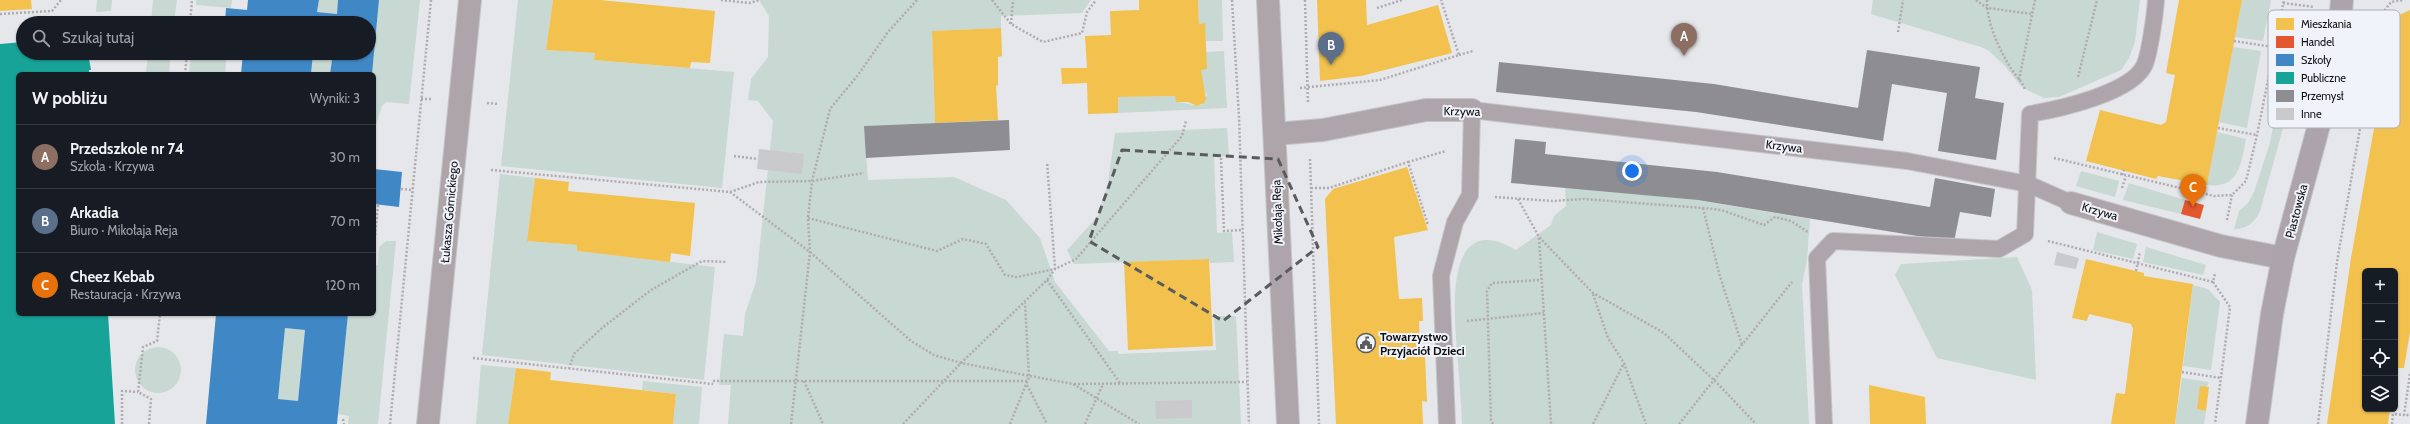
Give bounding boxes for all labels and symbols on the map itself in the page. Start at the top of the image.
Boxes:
legend [2268,10,2400,128]
text: Mieszkania [2301,17,2352,31]
pin: A [1671,23,1697,56]
pin: B [1318,32,1344,65]
text: Handel [2301,35,2335,49]
text: Szkoły [2301,53,2332,67]
text: Publiczne [2301,71,2346,85]
text: Przemysł [2301,89,2344,103]
street label: Krzywa [1444,103,1481,119]
text: Inne [2301,107,2322,121]
street label: Krzywa [1765,136,1803,156]
street label: Łukasza Górnickiego [437,160,461,264]
your location [1622,161,1642,181]
pin: C [2180,174,2206,207]
street label: Mikołaja Reja [1268,179,1286,245]
street label: Piastowska [2282,182,2310,240]
street label: Krzywa [2080,199,2120,223]
place label: Towarzystwo Przyjaciół Dzieci [1380,329,1465,358]
public building icon: Towarzystwo Przyjaciół Dzieci [1355,332,1377,354]

